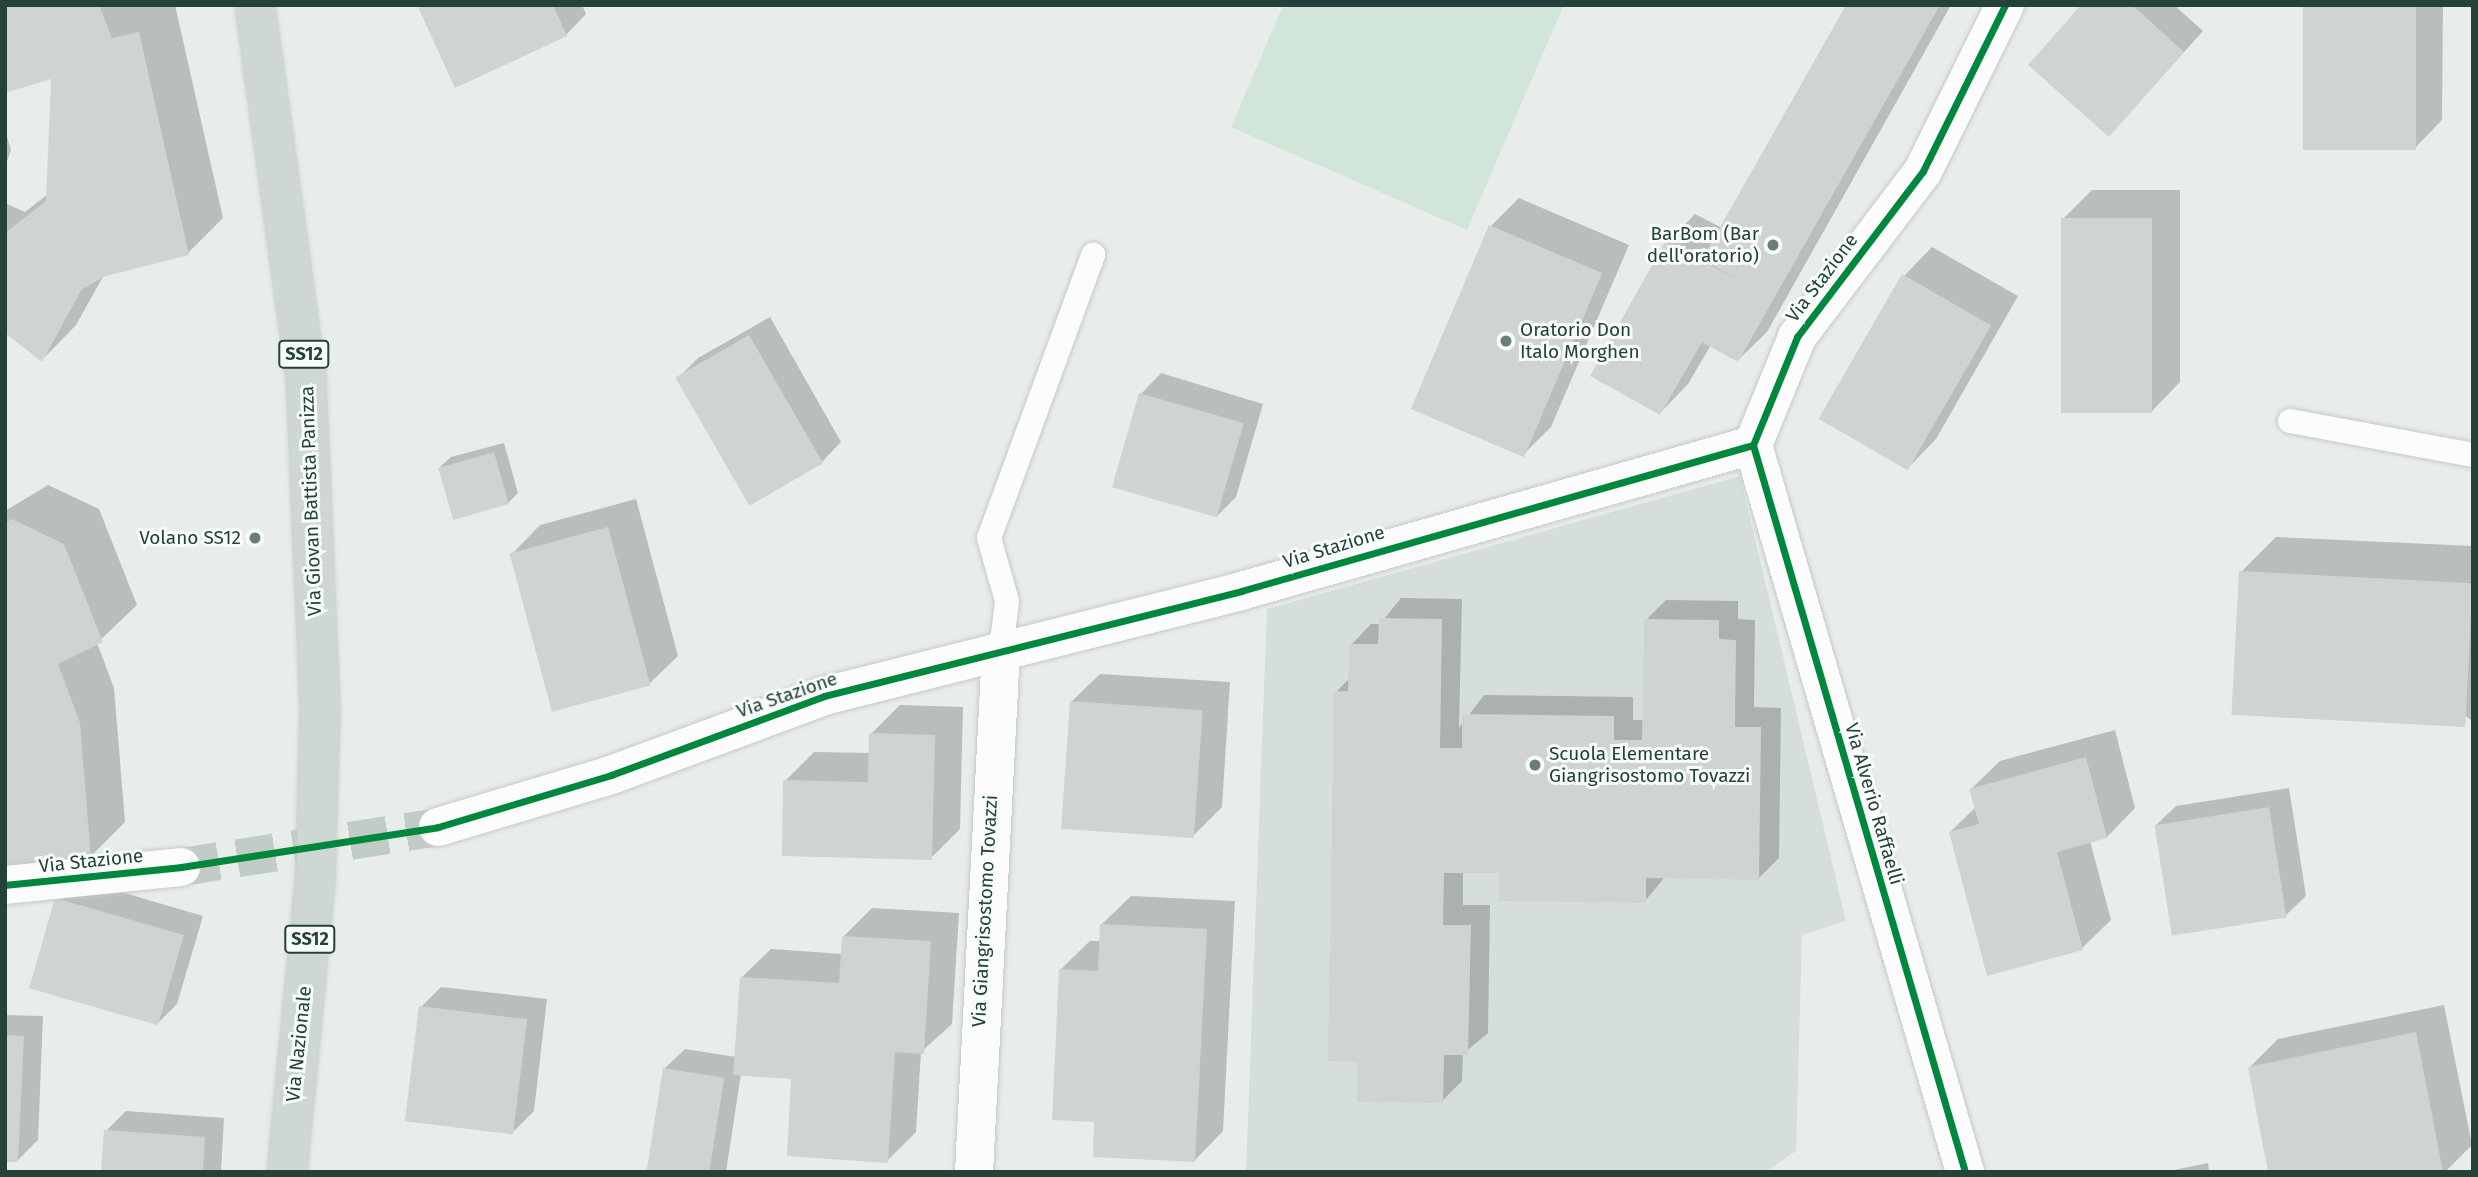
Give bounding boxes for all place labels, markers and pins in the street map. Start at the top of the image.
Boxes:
place label: BarBom (Bar dell'oratorio) [1647,223,1759,267]
marker: BarBom (Bar dell'oratorio) [1765,237,1781,253]
place label: Oratorio Don Italo Morghen [1520,319,1640,363]
marker: Oratorio Don Italo Morghen [1498,333,1514,349]
place label: Volano SS12 [139,527,241,549]
marker: Volano SS12 [247,530,263,546]
place label: Scuola Elementare Giangrisostomo Tovazzi [1549,743,1750,787]
marker: Scuola Elementare Giangrisostomo Tovazzi [1527,757,1543,773]

